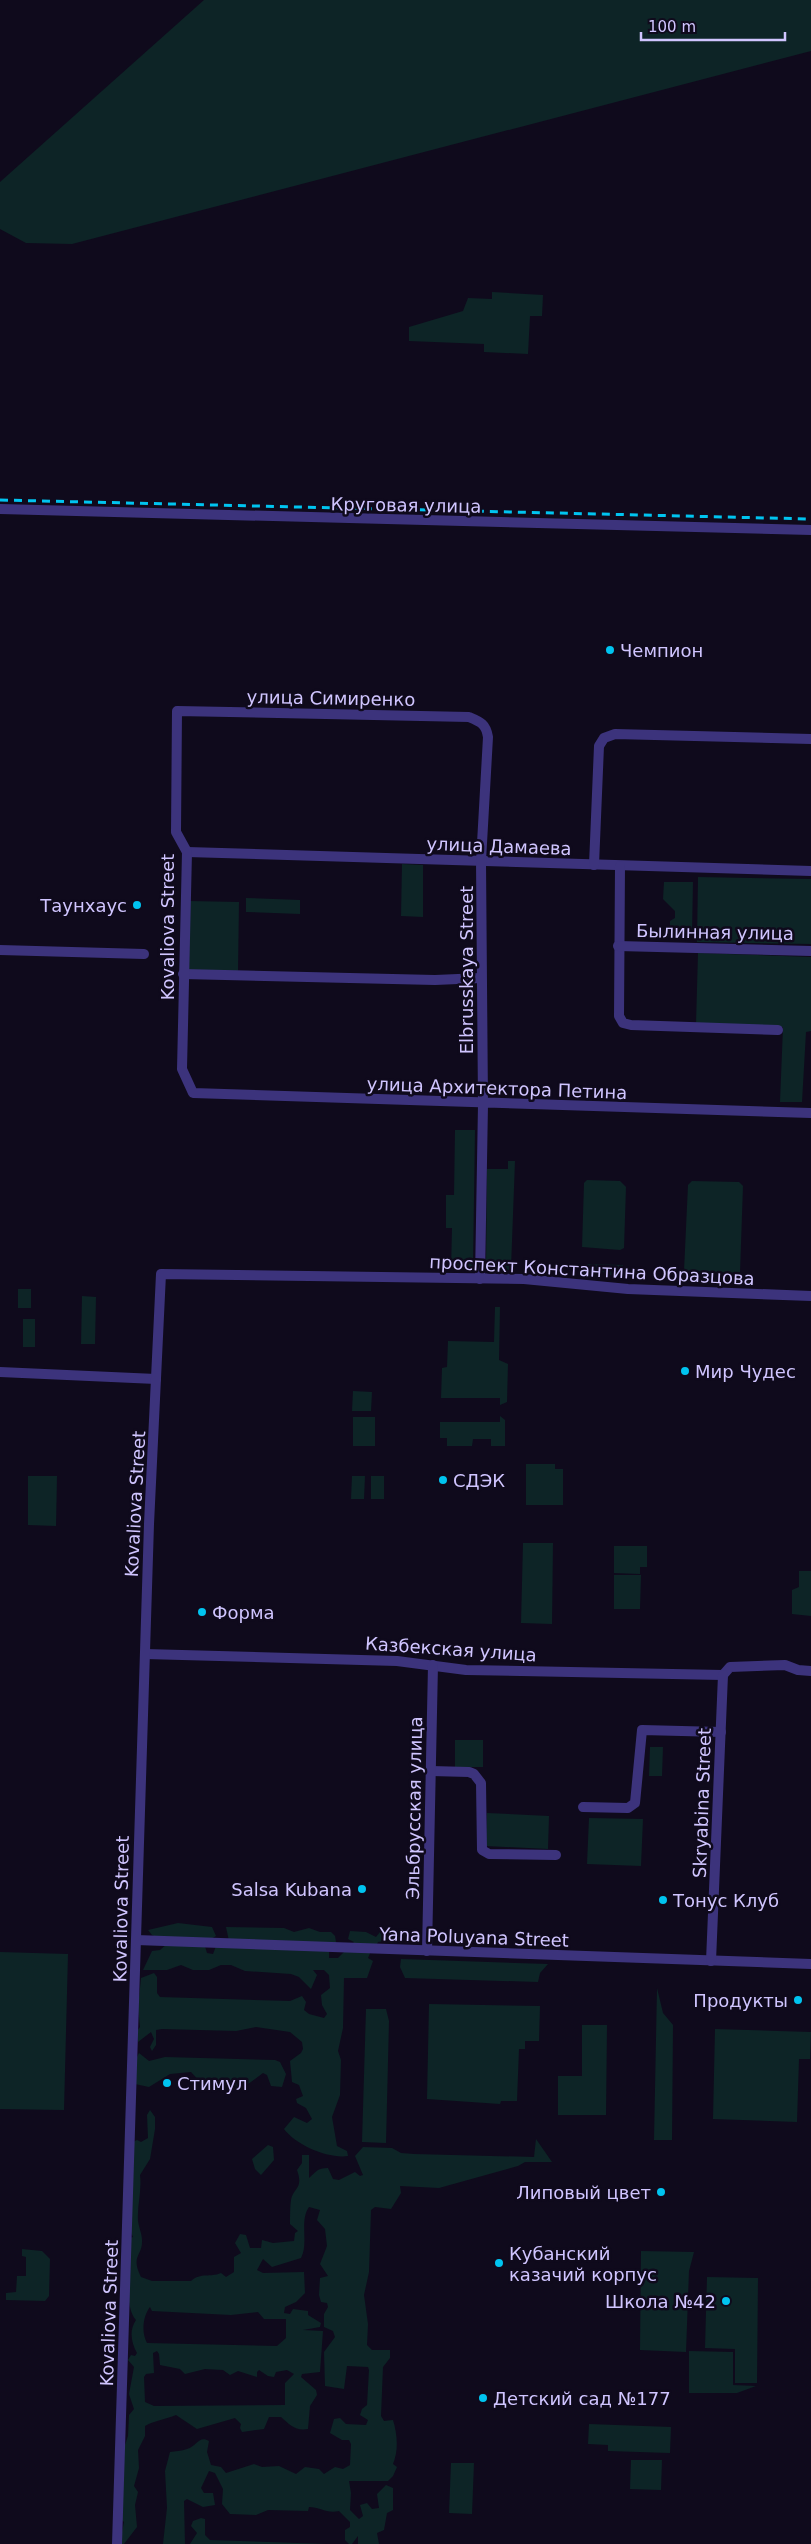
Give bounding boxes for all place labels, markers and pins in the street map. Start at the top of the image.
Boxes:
place label: Чемпион [620,640,703,661]
marker: Чемпион [604,644,616,656]
place label: Таунхаус [39,895,127,916]
marker: Таунхаус [131,899,143,911]
place label: Мир Чудес [695,1361,796,1382]
marker: Мир Чудес [679,1365,691,1377]
place label: СДЭК [453,1470,505,1491]
marker: СДЭК [437,1474,449,1486]
place label: Форма [212,1602,275,1623]
marker: Форма [196,1606,208,1618]
place label: Salsa Kubana [231,1879,352,1900]
marker: Salsa Kubana [356,1883,368,1895]
place label: Тонус Клуб [672,1890,779,1911]
marker: Тонус Клуб [657,1894,669,1906]
place label: Продукты [693,1990,788,2011]
marker: Продукты [792,1994,804,2006]
place label: Стимул [177,2073,248,2094]
marker: Стимул [161,2077,173,2089]
place label: Липовый цвет [516,2182,651,2203]
marker: Липовый цвет [655,2186,667,2198]
place label: Кубанский казачий корпус [509,2243,657,2285]
marker: Кубанский казачий корпус [493,2257,505,2269]
place label: Школа №42 [605,2291,716,2312]
marker: Школа №42 [720,2295,732,2307]
place label: Детский сад №177 [493,2388,671,2409]
marker: Детский сад №177 [477,2392,489,2404]

